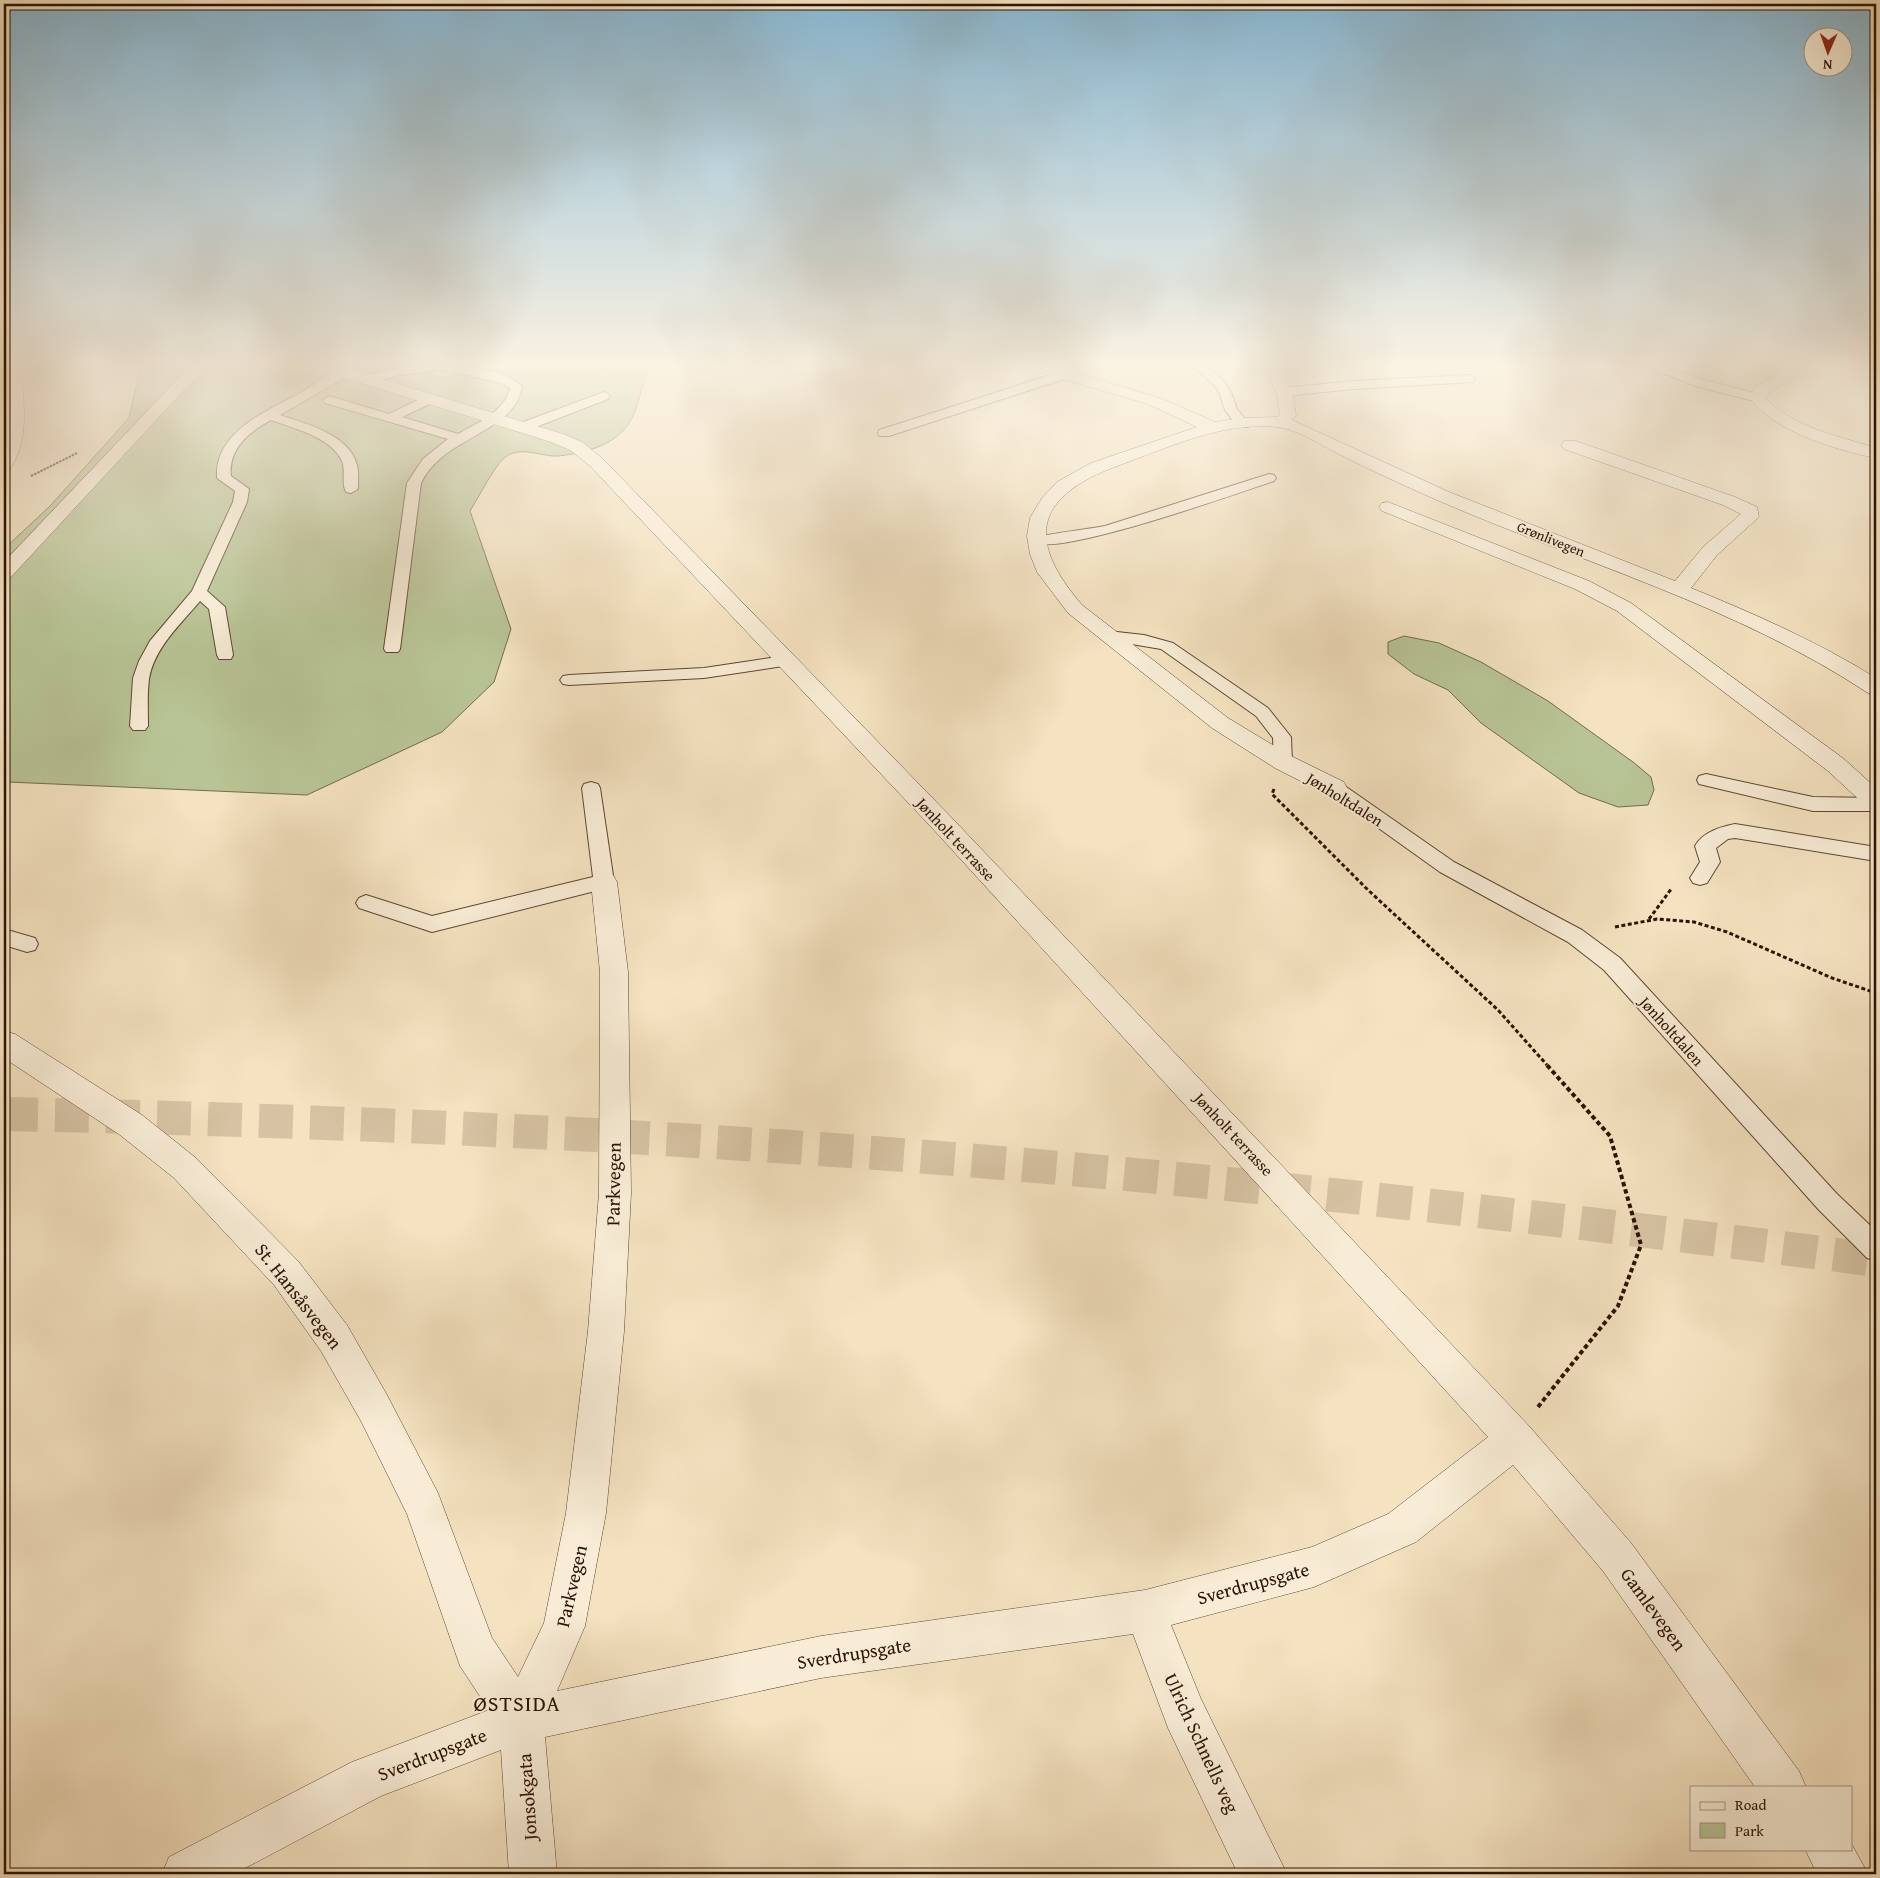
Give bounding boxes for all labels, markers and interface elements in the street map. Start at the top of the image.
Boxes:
north arrow [1802,28,1852,78]
text: N [1822,55,1833,75]
street label: Grønlivegen [1514,516,1588,562]
street label: Jønholtdalen [1300,765,1388,832]
street label: Jønholt terrasse [909,790,1001,886]
street label: Jønholtdalen [1633,989,1710,1071]
street label: Jønholt terrasse [1187,1085,1279,1181]
street label: Parkvegen [598,1142,628,1226]
street label: St. Hansåsvegen [249,1237,350,1355]
street label: Parkvegen [548,1542,594,1630]
street label: Sverdrupsgate [1194,1555,1312,1611]
street label: Gamlevegen [1614,1562,1694,1657]
street label: Sverdrupsgate [795,1630,913,1676]
street label: Ulrich Schnells veg [1157,1668,1247,1818]
district label: ØSTSIDA [473,1687,561,1719]
street label: Sverdrupsgate [373,1720,491,1788]
street label: Jonsokgata [510,1752,544,1844]
legend [1690,1786,1852,1850]
text: Road [1735,1794,1766,1815]
text: Park [1735,1820,1764,1841]

